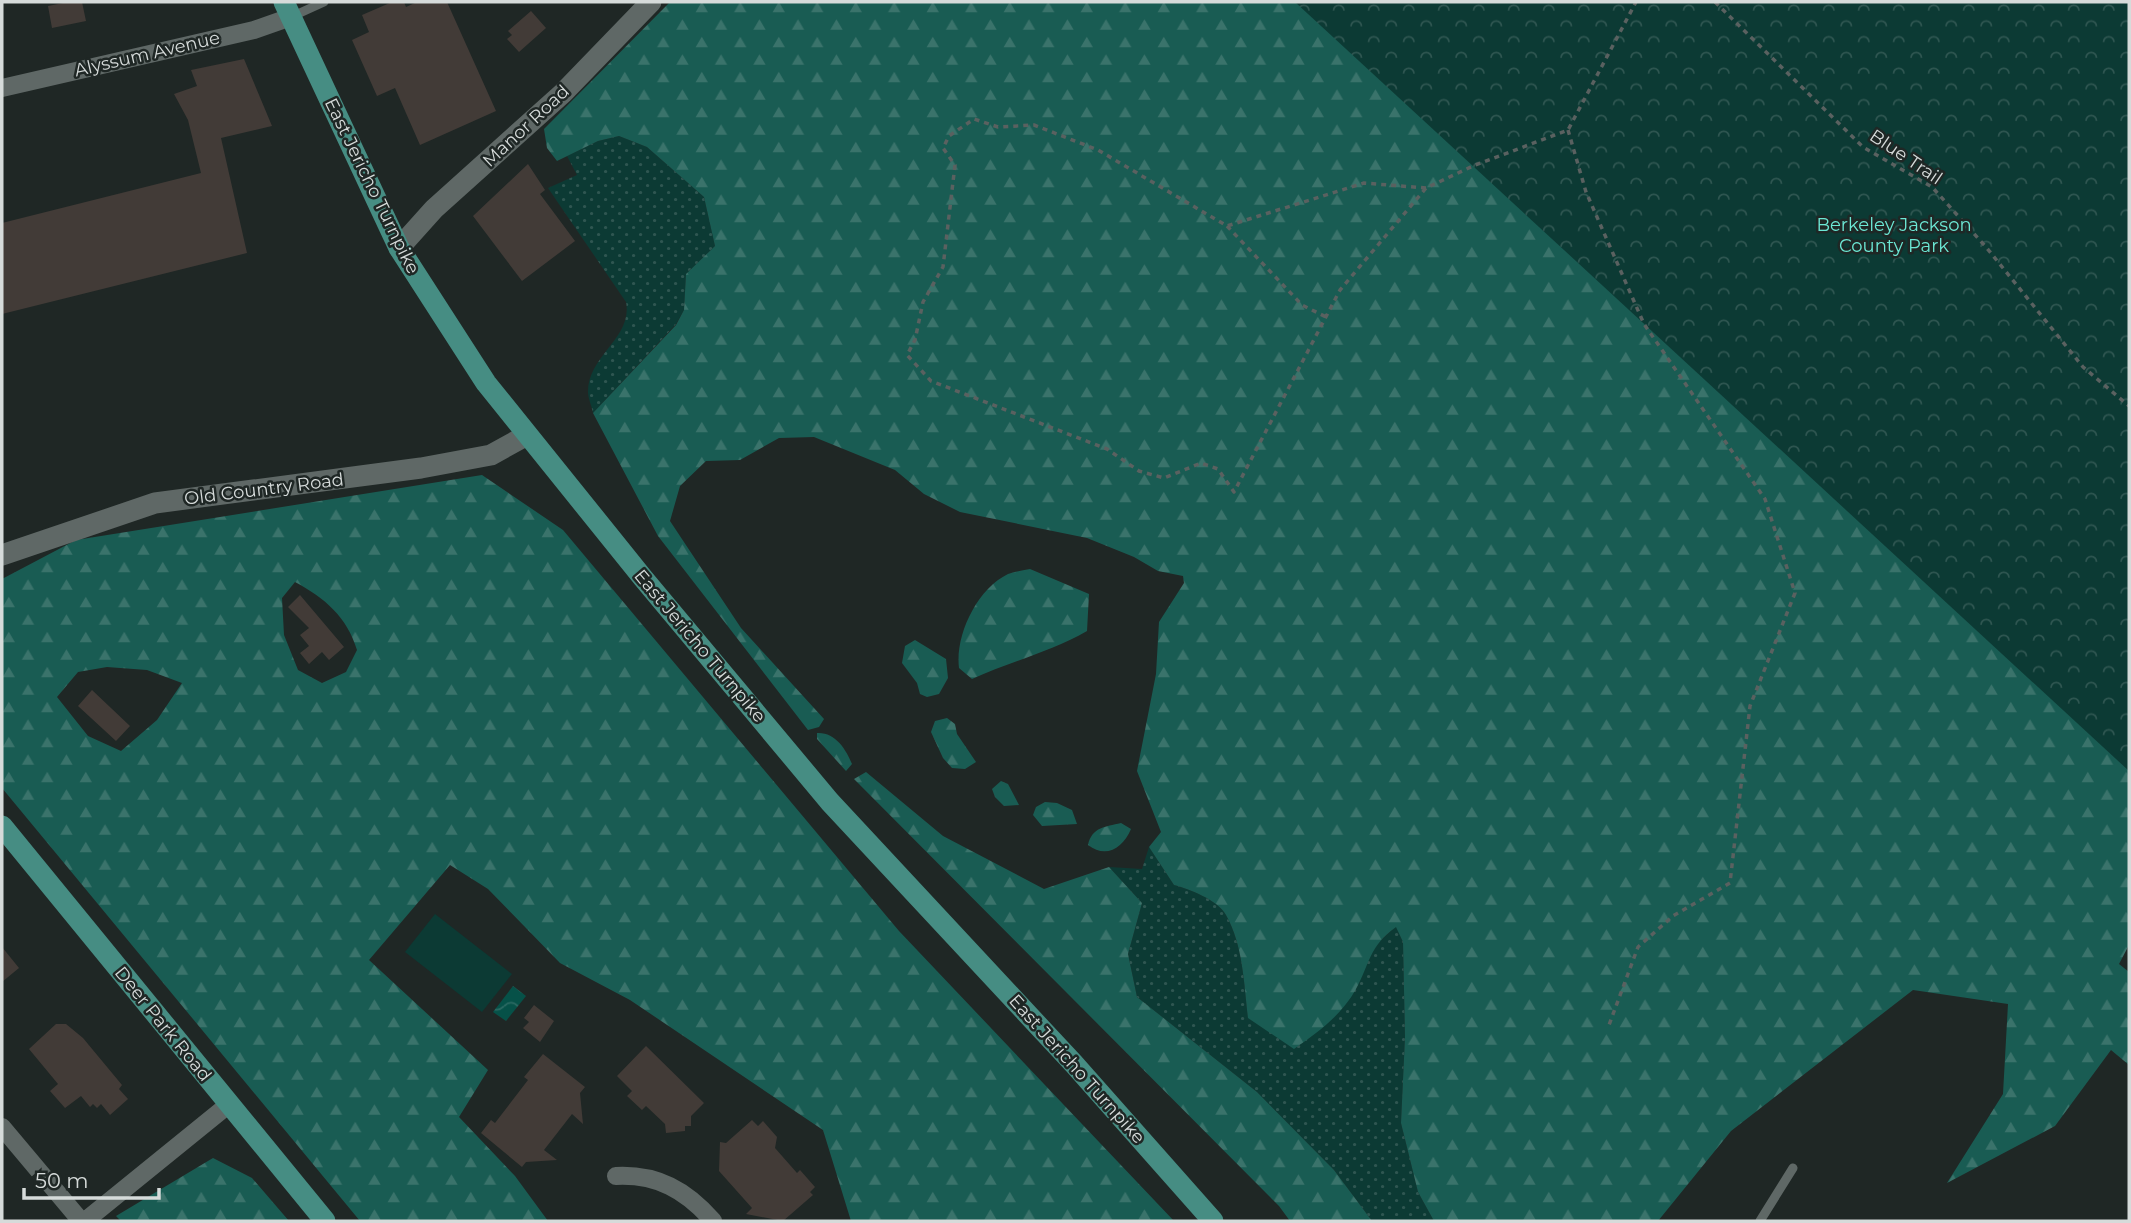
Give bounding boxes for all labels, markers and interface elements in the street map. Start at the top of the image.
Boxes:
street label: Alyssum Avenue [72,27,222,81]
street label: Manor Road [478,80,574,172]
street label: East Jericho Turnpike [320,94,424,278]
street label: Blue Trail [1865,125,1947,189]
park label: Berkeley Jackson County Park [1816,214,1972,257]
street label: Old Country Road [183,468,345,510]
street label: East Jericho Turnpike [630,565,771,727]
street label: Deer Park Road [110,962,216,1086]
street label: East Jericho Turnpike [1004,990,1150,1148]
scale bar [24,1156,159,1200]
text: 50 m [35,1168,89,1193]

